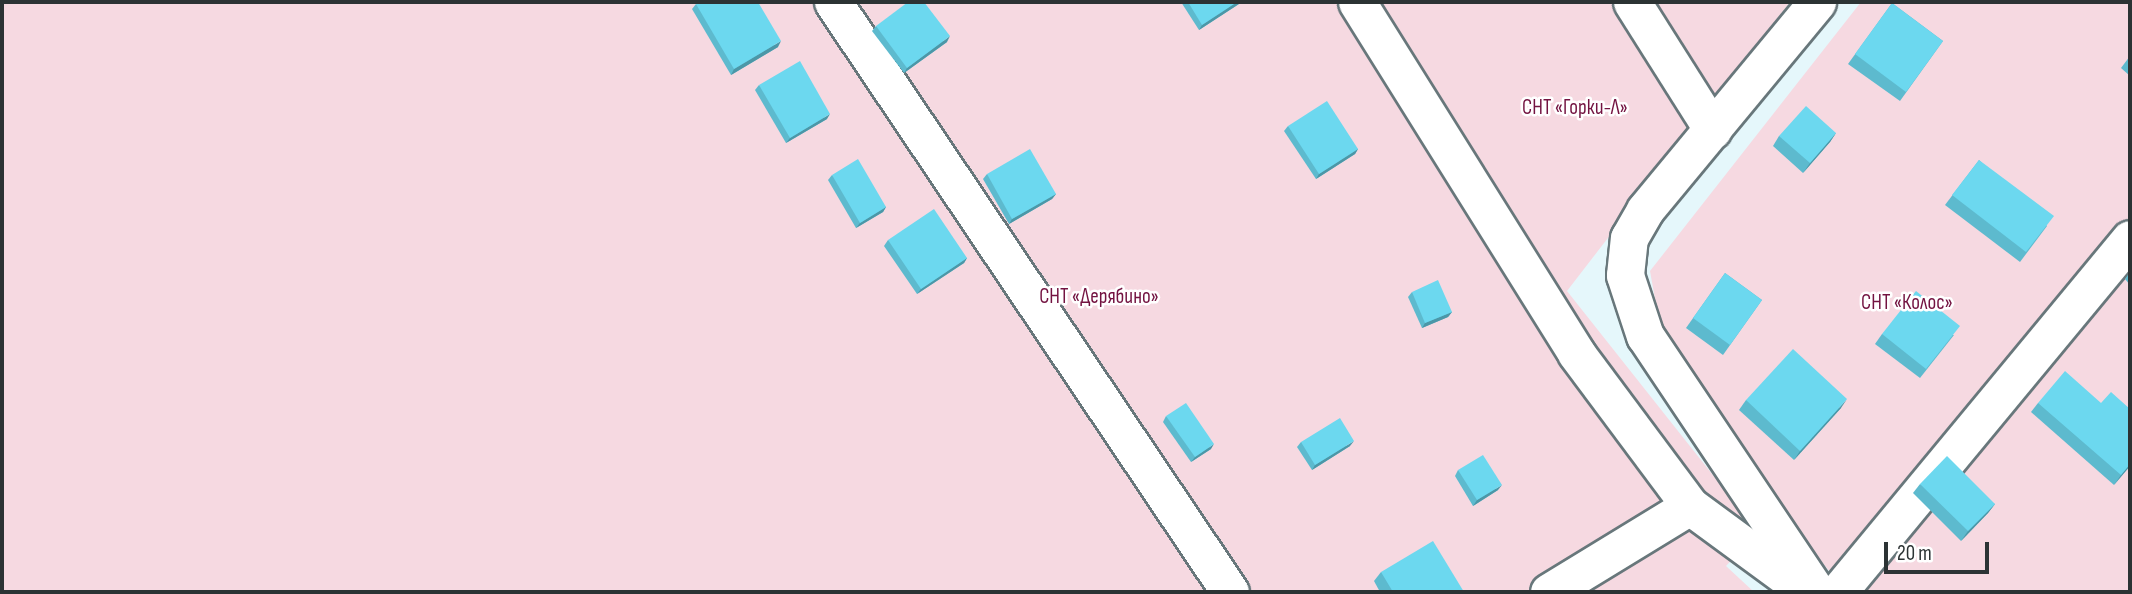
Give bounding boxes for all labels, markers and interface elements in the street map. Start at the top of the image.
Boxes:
park label: СНТ «Горки-Л» [1522,95,1628,121]
park label: СНТ «Дерябино» [1039,284,1159,310]
park label: СНТ «Колос» [1861,290,1953,316]
scale bar [1887,528,1992,572]
text: 20 m [1897,541,1932,566]

